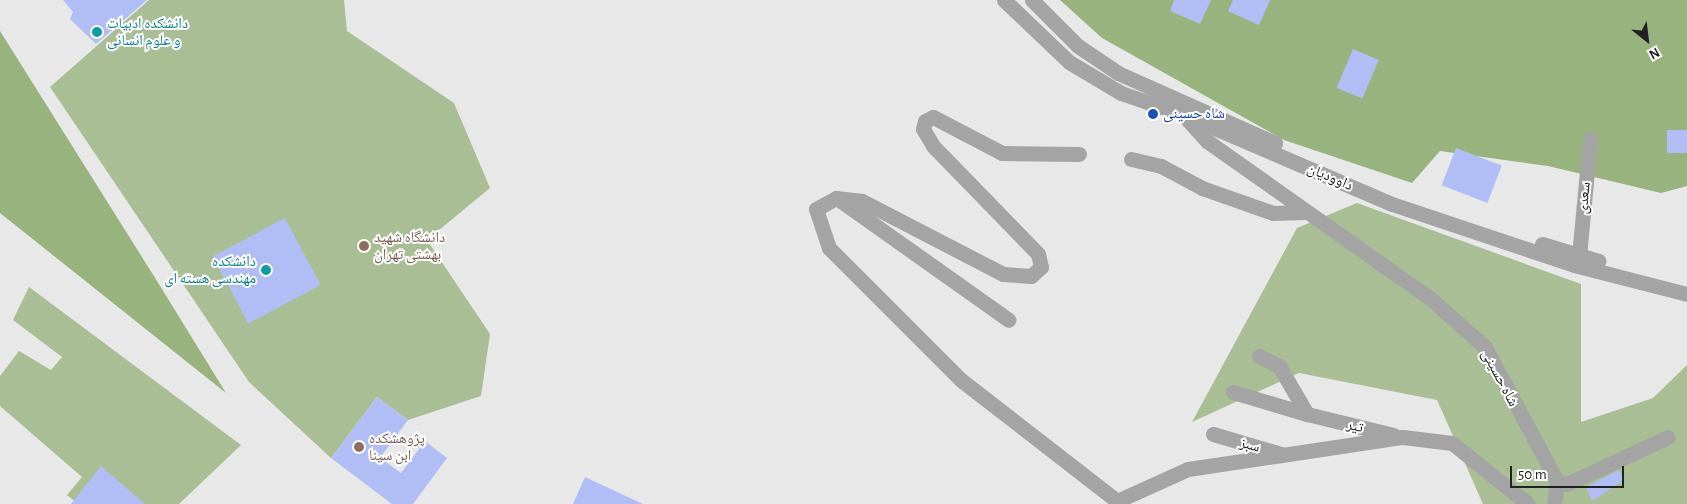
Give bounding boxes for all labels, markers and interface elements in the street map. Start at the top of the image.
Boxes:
place label: دانشکده ادبیات و علوم انسانی [107,14,188,49]
north arrow [1622,15,1672,65]
marker: دانشکده ادبیات و علوم انسانی [91,26,103,38]
text: N [1647,45,1662,62]
place label: شاه حسینی [1163,105,1225,123]
marker: شاه حسینی [1147,108,1159,120]
street label: داوودیان [1305,159,1355,195]
street label: سعدی [1574,181,1594,215]
place label: دانشگاه شهید بهشتی تهران [374,228,445,263]
marker: دانشگاه شهید بهشتی تهران [358,240,370,252]
place label: دانشکده مهندسی هسته ای [164,252,256,287]
marker: دانشکده مهندسی هسته ای [260,264,272,276]
street label: شاه حسینی [1478,346,1522,410]
street label: تیر [1345,415,1365,437]
place label: پژوهشکده ابن سینا [369,429,425,464]
street label: سبز [1238,434,1262,456]
marker: پژوهشکده ابن سینا [353,441,365,453]
scale bar [1512,456,1626,488]
text: 50 m [1518,467,1547,482]

